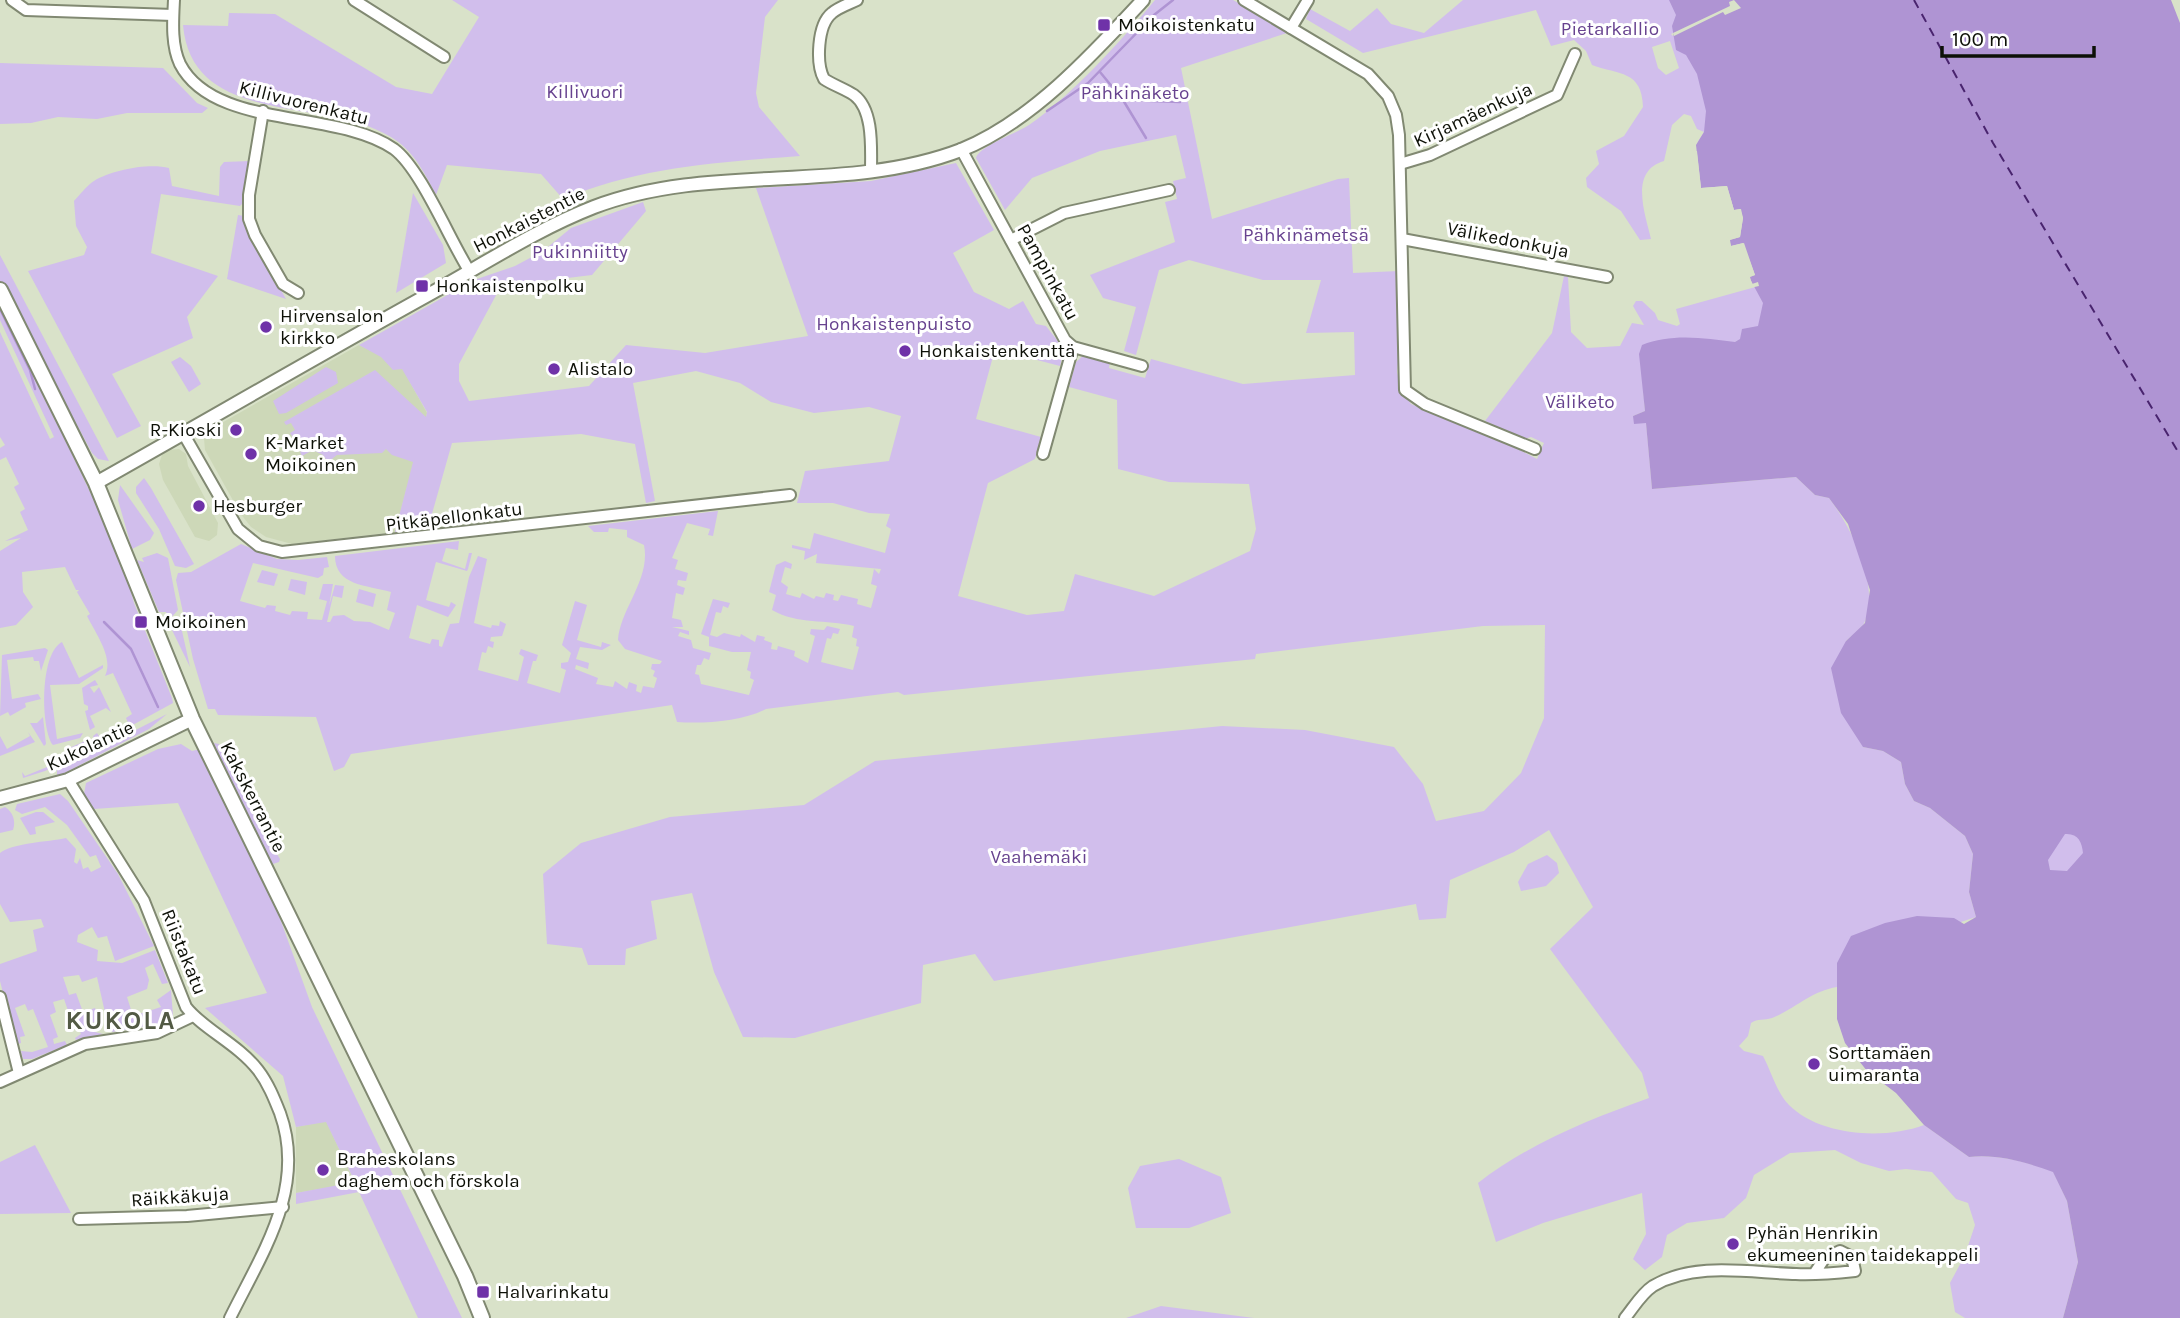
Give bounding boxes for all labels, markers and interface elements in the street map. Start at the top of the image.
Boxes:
place label: Moikoistenkatu [1118,14,1255,36]
scale bar [1942,14,2094,58]
marker: Moikoistenkatu [1096,17,1112,33]
park label: Pietarkallio [1561,18,1659,40]
text: 100 m [1952,27,2009,51]
street label: Killivuorenkatu [237,76,371,130]
street label: Kirjamäenkuja [1410,78,1536,152]
park label: Killivuori [546,81,624,103]
park label: Pähkinäketo [1081,82,1189,104]
street label: Honkaistentie [470,182,588,258]
street label: Välikedonkuja [1445,217,1571,263]
street label: Pampinkatu [1012,220,1084,324]
park label: Pähkinämetsä [1243,224,1369,246]
park label: Pukinniitty [532,241,628,263]
place label: Honkaistenpolku [436,275,585,297]
marker: Honkaistenpolku [414,278,430,294]
place label: Hirvensalon kirkko [280,305,384,349]
park label: Honkaistenpuisto [816,313,972,335]
marker: Hirvensalon kirkko [258,319,274,335]
place label: Honkaistenkenttä [919,340,1075,362]
marker: Honkaistenkenttä [897,343,913,359]
place label: Alistalo [568,358,633,380]
marker: Alistalo [546,361,562,377]
park label: Väliketo [1545,391,1615,413]
place label: R-Kioski [150,419,222,441]
marker: R-Kioski [228,422,244,438]
place label: K-Market Moikoinen [265,432,357,476]
marker: K-Market Moikoinen [243,446,259,462]
place label: Hesburger [213,495,302,517]
marker: Hesburger [191,498,207,514]
street label: Pitkäpellonkatu [384,498,524,536]
place label: Moikoinen [155,611,247,633]
marker: Moikoinen [133,614,149,630]
street label: Kukolantie [43,716,137,776]
street label: Kakskerrantie [216,738,290,856]
park label: Vaahemäki [991,846,1087,868]
street label: Riistakatu [157,906,211,998]
district label: KUKOLA [66,1005,176,1036]
place label: Sorttamäen uimaranta [1828,1042,1931,1086]
marker: Sorttamäen uimaranta [1806,1056,1822,1072]
place label: Braheskolans daghem och förskola [337,1148,520,1192]
marker: Braheskolans daghem och förskola [315,1162,331,1178]
street label: Räikkäkuja [130,1183,230,1211]
place label: Pyhän Henrikin ekumeeninen taidekappeli [1747,1222,1979,1266]
marker: Pyhän Henrikin ekumeeninen taidekappeli [1725,1236,1741,1252]
place label: Halvarinkatu [497,1281,609,1303]
marker: Halvarinkatu [475,1284,491,1300]

